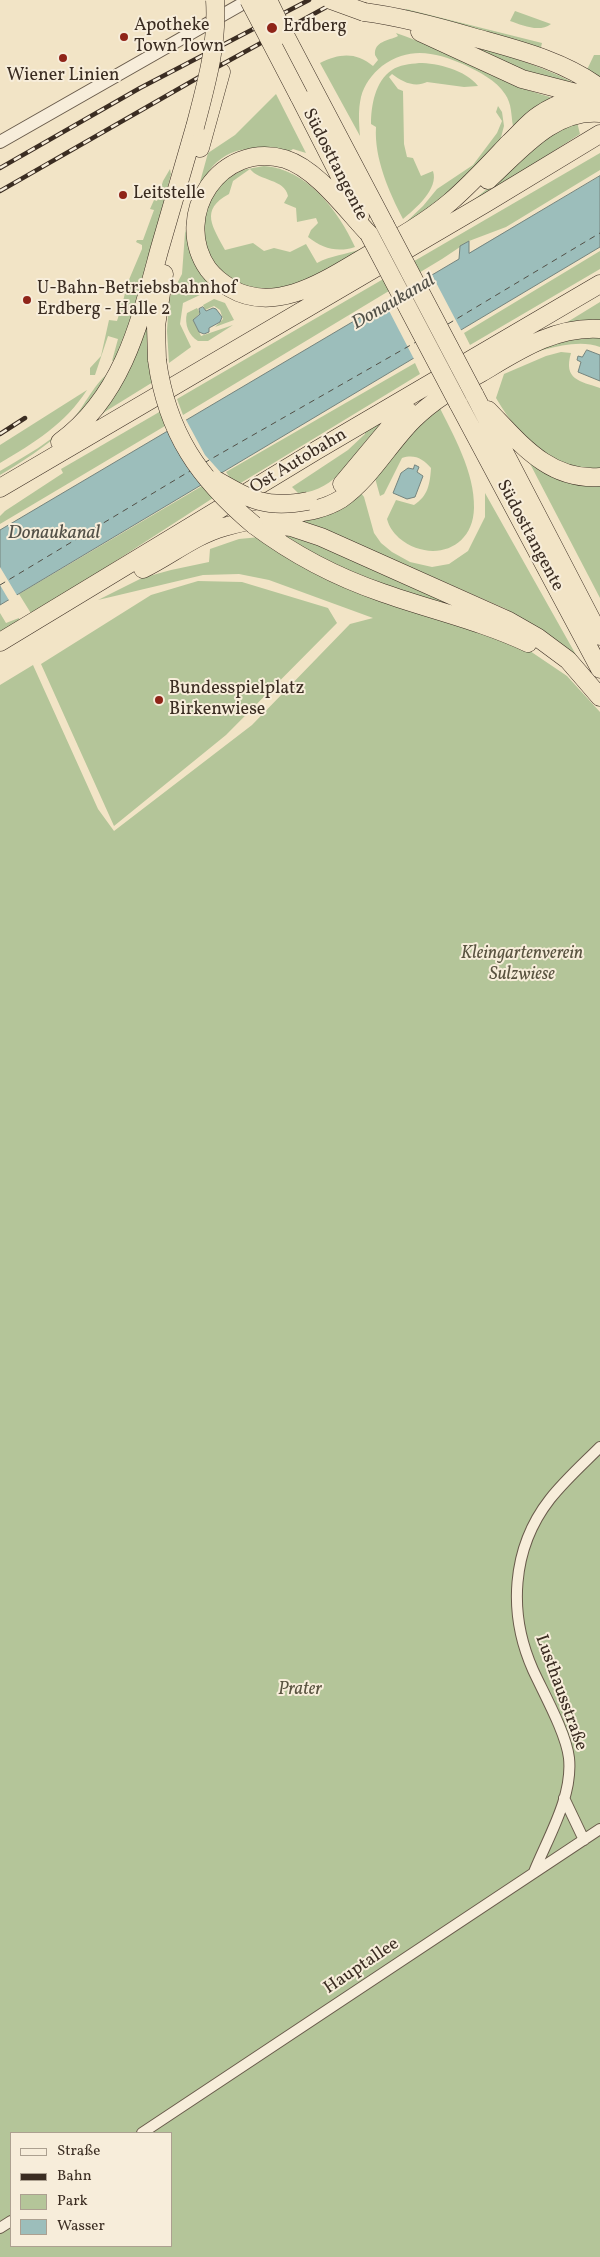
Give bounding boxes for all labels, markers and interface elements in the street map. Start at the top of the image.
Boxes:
place label: Apotheke Town Town [134,16,224,58]
place label: Erdberg [283,17,347,39]
marker: Erdberg [265,21,279,35]
marker: Apotheke Town Town [118,31,130,43]
marker: Wiener Linien [57,52,69,64]
place label: Wiener Linien [7,66,119,88]
street label: Südosttangente [296,105,372,225]
place label: Leitstelle [133,184,205,206]
marker: Leitstelle [117,189,129,201]
water label: Donaukanal [348,270,440,336]
place label: U-Bahn-Betriebsbahnhof Erdberg - Halle 2 [37,279,237,322]
marker: U-Bahn-Betriebsbahnhof Erdberg - Halle 2 [21,294,33,306]
street label: Ost Autobahn [247,425,351,499]
street label: Südosttangente [491,477,567,595]
water label: Donaukanal [8,524,100,546]
place label: Bundesspielplatz Birkenwiese [169,679,304,722]
marker: Bundesspielplatz Birkenwiese [153,694,165,706]
park label: Kleingartenverein Sulzwiese [461,944,583,986]
street label: Lusthausstraße [529,1632,591,1754]
park label: Prater [278,1680,322,1702]
street label: Hauptallee [320,1934,404,2000]
legend [10,2132,172,2247]
text: Straße [57,2141,100,2162]
text: Bahn [57,2166,92,2187]
text: Park [57,2191,88,2212]
text: Wasser [57,2216,105,2237]

